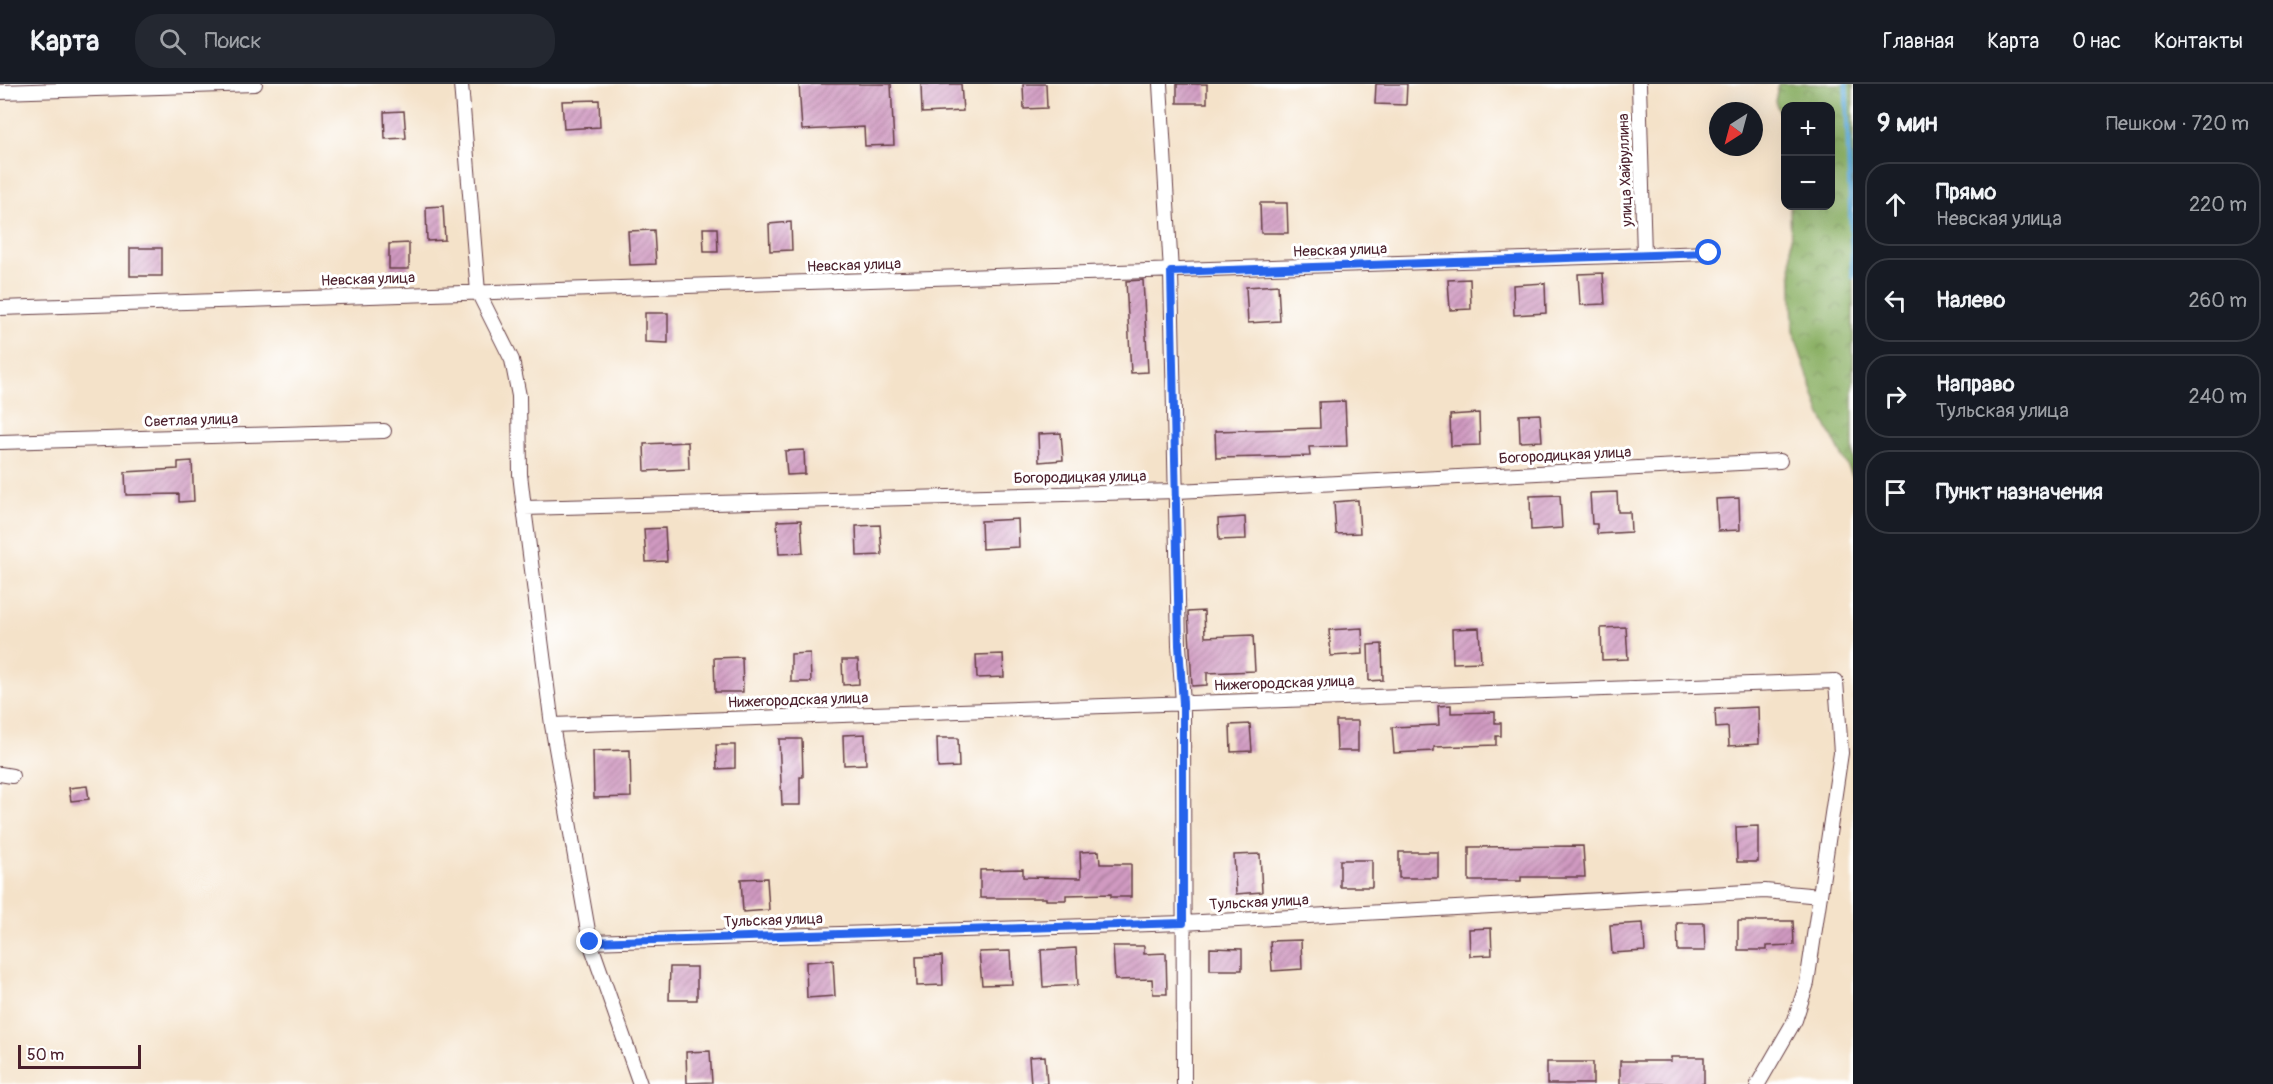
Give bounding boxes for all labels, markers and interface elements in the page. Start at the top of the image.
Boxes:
search box [135,14,555,68]
text: Карта [30,24,99,59]
icon: search [156,25,189,58]
text: Поиск [204,27,262,55]
text: Главная [1883,28,1954,55]
text: Карта [1987,28,2039,55]
text: О нас [2072,28,2121,55]
text: Контакты [2154,28,2243,55]
north arrow [1709,102,1763,156]
map controls [1781,102,1835,210]
button: + [1781,102,1835,156]
text: 9 мин [1877,107,1938,139]
text: Пешком · 720 m [2106,111,2249,136]
street label: улица Хайруллина [1614,113,1637,228]
button: − [1781,156,1835,210]
text: Прямо [1936,178,1996,206]
icon: ahead [1879,188,1912,221]
text: 220 m [2189,192,2247,217]
text: Невская улица [1936,206,2062,231]
street label: Невская улица [1293,239,1387,262]
route start [1695,239,1721,265]
street label: Невская улица [807,254,901,277]
street label: Невская улица [321,268,415,291]
icon: left [1879,284,1912,317]
text: Налево [1936,286,2005,314]
text: 260 m [2188,288,2247,313]
text: Направо [1936,370,2015,398]
icon: right [1879,380,1912,413]
text: 240 m [2188,384,2247,409]
text: Тульская улица [1936,398,2069,423]
street label: Светлая улица [144,409,238,432]
street label: Богородицкая улица [1498,443,1632,468]
street label: Богородицкая улица [1013,467,1147,488]
icon: arrive [1879,476,1912,509]
text: Пункт назначения [1936,478,2103,506]
street label: Нижегородская улица [1213,672,1355,695]
street label: Нижегородская улица [727,689,869,712]
street label: Тульская улица [1209,890,1309,915]
street label: Тульская улица [723,909,823,932]
route end [576,928,602,954]
scale bar [18,1042,141,1070]
text: 50 m [27,1045,64,1065]

